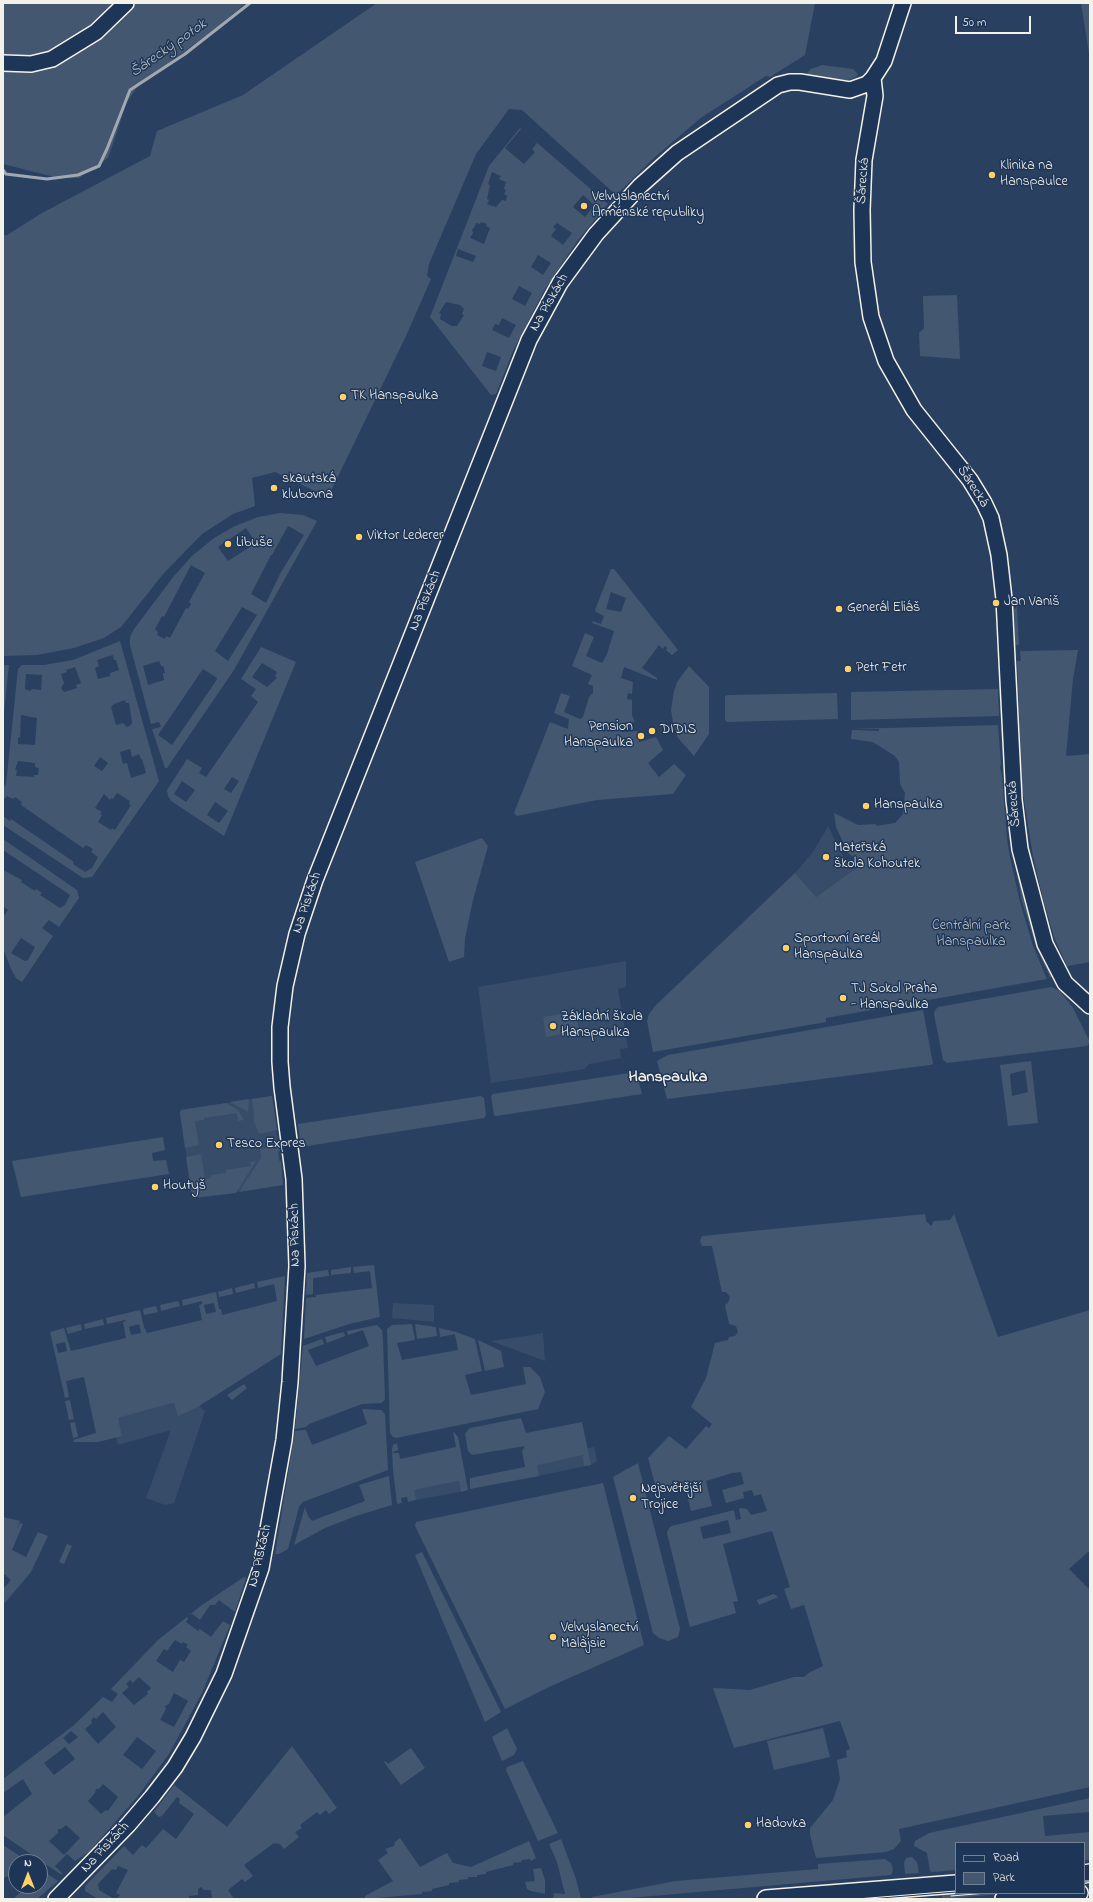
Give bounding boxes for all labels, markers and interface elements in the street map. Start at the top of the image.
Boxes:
scale bar [957,8,1033,34]
text: 50 m [962,14,986,32]
water label: Šárecký potok [127,16,211,82]
street label: Šárecká [854,157,874,205]
place label: Klinika na Hanspaulce [1000,159,1068,192]
marker: Klinika na Hanspaulce [987,170,997,180]
place label: Velvyslanectví Arménské republiky [592,190,704,222]
marker: Velvyslanectví Arménské republiky [579,201,589,211]
street label: Na Pískách [527,271,573,335]
place label: TK Hanspaulka [351,389,438,405]
marker: TK Hanspaulka [338,392,348,402]
street label: Šárecká [952,463,992,511]
place label: skautská klubovna [282,472,336,504]
marker: skautská klubovna [269,483,279,493]
place label: Viktor Lederer [367,529,443,545]
marker: Viktor Lederer [354,532,364,542]
place label: Libuše [236,536,272,552]
marker: Libuše [223,539,233,549]
street label: Na Pískách [406,568,446,634]
place label: Jan Vaniš [1004,595,1059,611]
marker: Jan Vaniš [991,598,1001,608]
place label: Generál Eliáš [847,601,920,617]
marker: Generál Eliáš [834,604,844,614]
place label: Petr Fetr [856,661,906,677]
marker: Petr Fetr [843,664,853,674]
place label: Pension Hanspaulka [564,720,633,752]
place label: DIDIS [660,723,696,739]
marker: DIDIS [647,726,657,736]
marker: Pension Hanspaulka [636,731,646,741]
street label: Šárecká [1005,780,1025,828]
place label: Hanspaulka [874,798,943,814]
marker: Hanspaulka [861,801,871,811]
place label: Mateřská škola Kohoutek [834,841,920,874]
marker: Mateřská škola Kohoutek [821,852,831,862]
street label: Na Pískách [290,870,326,936]
park label: Centrální park Hanspaulka [932,919,1010,952]
place label: Sportovní areál Hanspaulka [794,932,880,964]
marker: Sportovní areál Hanspaulka [781,943,791,953]
place label: TJ Sokol Praha - Hanspaulka [851,982,937,1014]
marker: TJ Sokol Praha - Hanspaulka [838,993,848,1003]
place label: Základní škola Hanspaulka [561,1010,643,1042]
marker: Základní škola Hanspaulka [548,1021,558,1031]
district label: Hanspaulka [629,1068,707,1088]
place label: Tesco Expres [227,1137,306,1153]
marker: Tesco Expres [214,1140,224,1150]
place label: Houtyš [163,1179,206,1195]
marker: Houtyš [150,1182,160,1192]
street label: Na Pískách [287,1203,305,1267]
place label: Nejsvětější Trojice [641,1482,702,1514]
marker: Nejsvětější Trojice [628,1493,638,1503]
street label: Na Pískách [246,1523,276,1589]
place label: Velvyslanectví Malajsie [561,1621,638,1654]
marker: Velvyslanectví Malajsie [548,1632,558,1642]
place label: Hadovka [756,1817,806,1833]
street label: Na Pískách [78,1819,134,1877]
marker: Hadovka [743,1820,753,1830]
legend [955,1842,1085,1894]
text: Road [993,1849,1019,1867]
north arrow [8,1854,48,1894]
text: N [24,1855,32,1871]
text: Park [993,1869,1015,1887]

